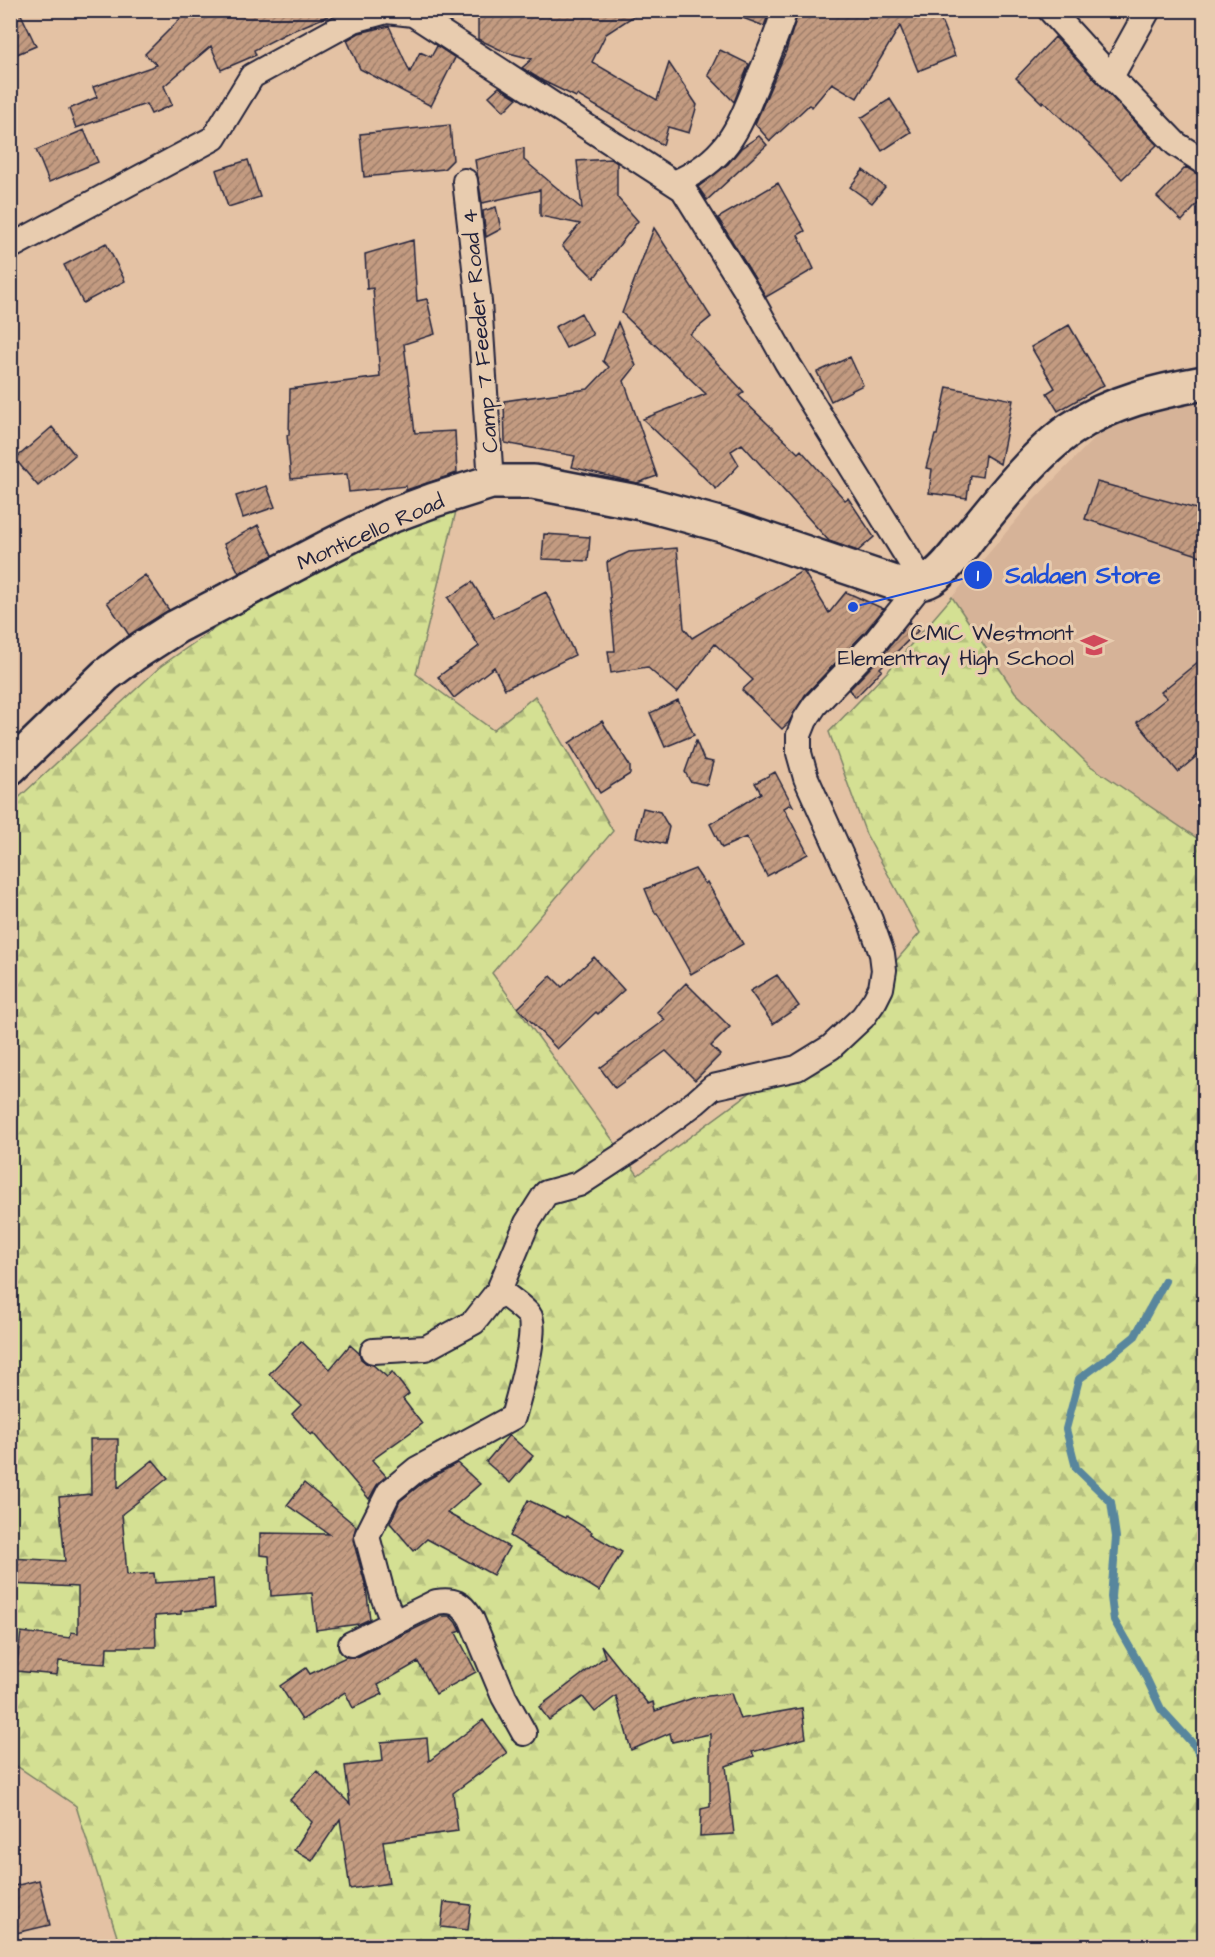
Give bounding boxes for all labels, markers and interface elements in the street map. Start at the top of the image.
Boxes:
street label: Camp 7 Feeder Road 4 [454,208,507,454]
street label: Monticello Road [292,486,449,579]
callout: Saldaen Store [963,554,1172,596]
text: Saldaen Store [1004,559,1161,593]
text: 1 [977,563,980,588]
place label: CMIC Westmont Elementray High School [838,618,1074,675]
school or university icon: CMIC Westmont Elementray High School [1079,630,1109,660]

